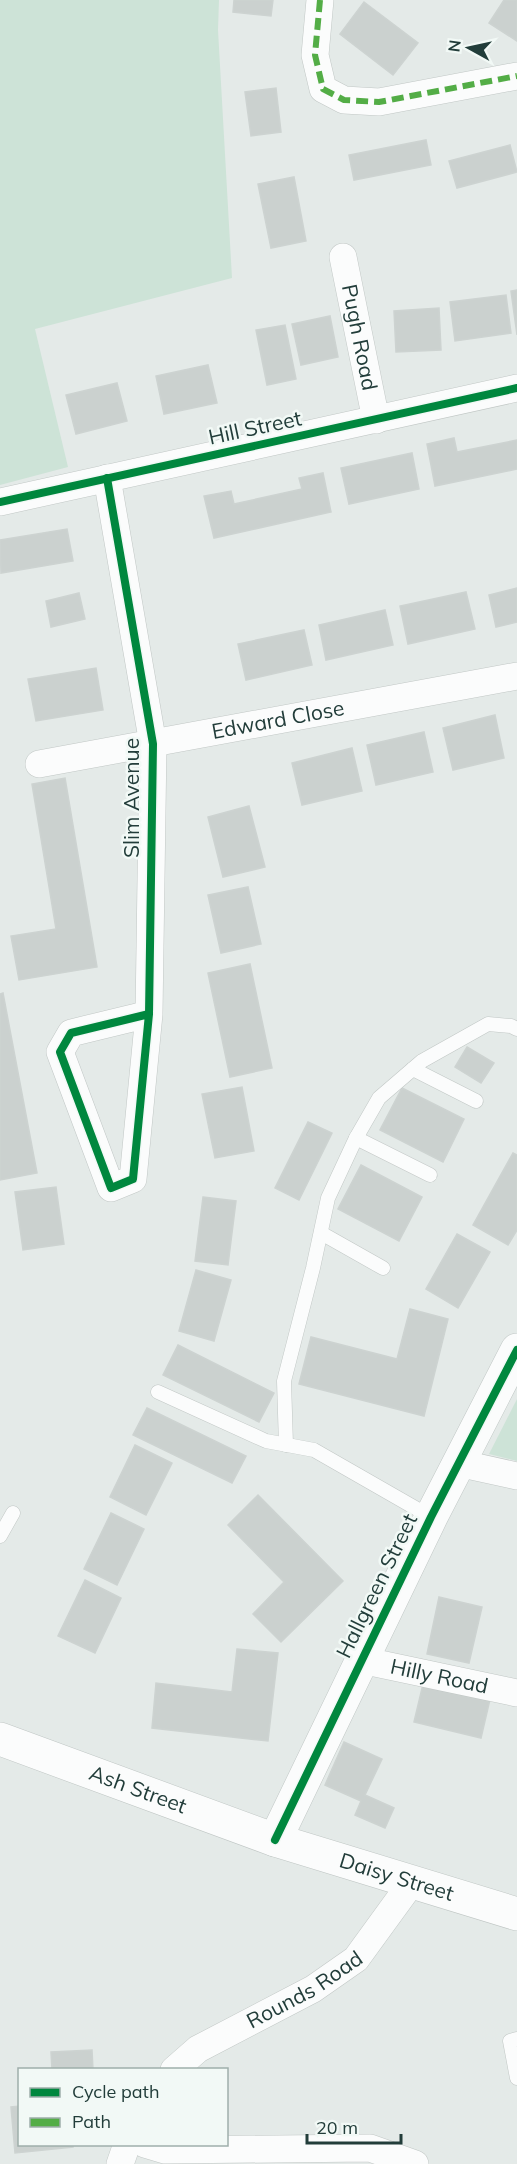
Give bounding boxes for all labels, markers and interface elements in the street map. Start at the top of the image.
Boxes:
north arrow [439,18,499,78]
text: N [443,39,465,53]
street label: Pugh Road [337,282,384,393]
street label: Hill Street [206,404,304,450]
street label: Edward Close [209,694,346,744]
street label: Slim Avenue [118,738,144,858]
street label: Hallgreen Street [330,1509,422,1662]
street label: Hilly Road [388,1653,491,1699]
street label: Ash Street [86,1759,191,1818]
street label: Daisy Street [336,1846,457,1906]
street label: Rounds Road [242,1944,367,2033]
legend [18,2068,228,2146]
text: Cycle path [72,2080,159,2103]
scale bar [307,2107,402,2145]
text: Path [72,2110,111,2133]
text: 20 m [316,2116,358,2139]

